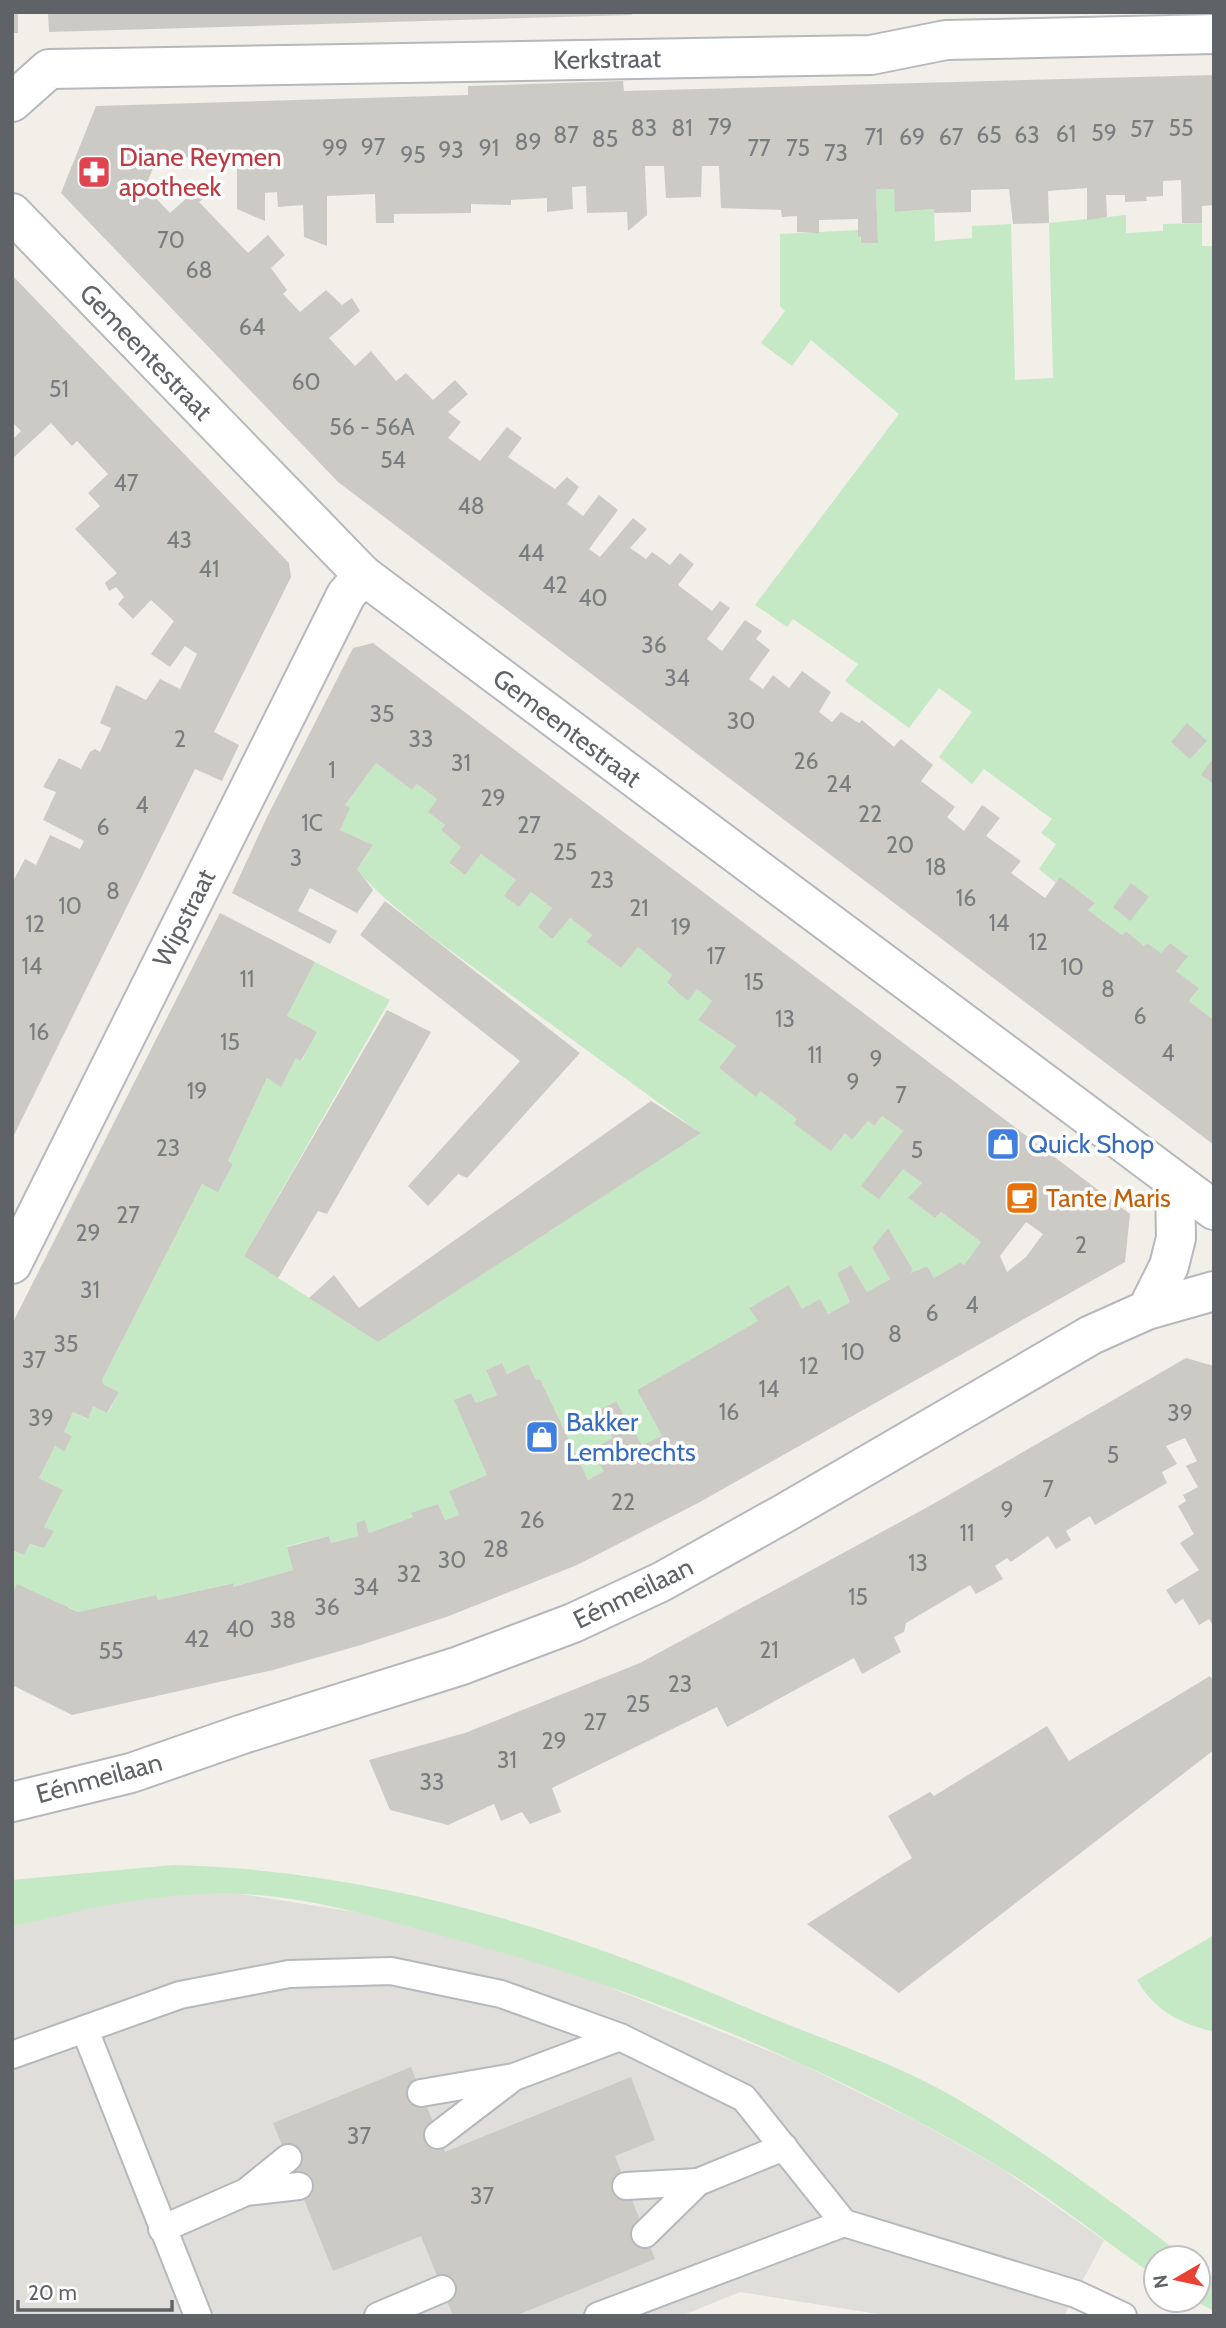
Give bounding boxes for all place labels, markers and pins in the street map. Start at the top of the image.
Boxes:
place label: Diane Reymen apotheek [119,141,282,203]
pharmacy icon: Diane Reymen apotheek [75,153,113,191]
shop icon: Quick Shop [984,1125,1022,1163]
place label: Quick Shop [1028,1128,1154,1160]
cafe icon: Tante Maris [1003,1179,1041,1217]
place label: Tante Maris [1046,1182,1171,1214]
place label: Bakker Lembrechts [566,1406,696,1468]
shop icon: Bakker Lembrechts [523,1418,561,1456]

